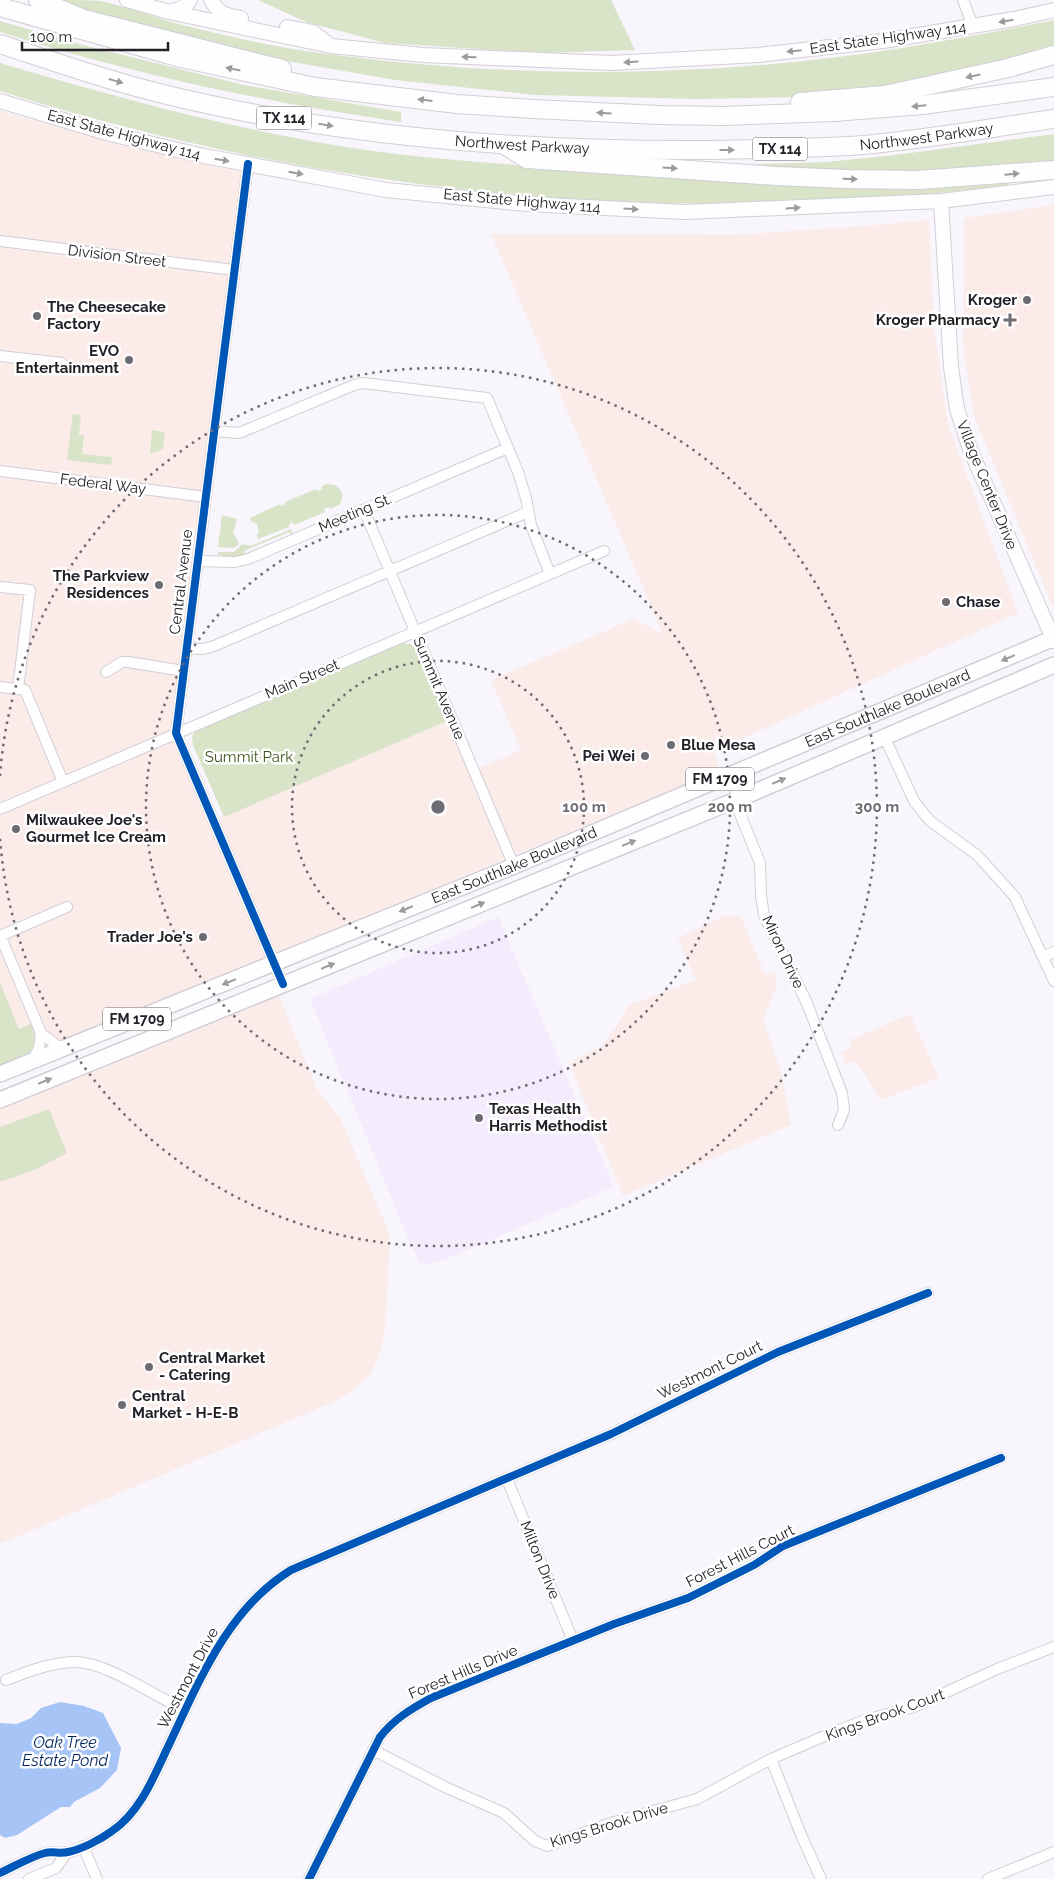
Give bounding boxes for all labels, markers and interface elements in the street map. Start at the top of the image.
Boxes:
one-way arrow [998,17,1014,25]
street label: East State Highway 114 [809,18,967,58]
scale bar [22,20,169,52]
text: 100 m [30,28,72,46]
one-way arrow [785,47,801,55]
one-way arrow [461,52,477,60]
one-way arrow [623,58,639,66]
one-way arrow [225,65,241,73]
one-way arrow [965,72,981,80]
one-way arrow [109,77,124,85]
one-way arrow [417,96,433,104]
one-way arrow [911,102,927,110]
street label: East State Highway 114 [46,106,202,164]
road number: TX 114 [256,106,312,130]
one-way arrow [596,108,612,116]
street label: Northwest Parkway [859,119,995,154]
one-way arrow [318,121,334,129]
street label: Northwest Parkway [454,132,590,158]
road number: TX 114 [752,138,808,160]
one-way arrow [719,146,735,154]
one-way arrow [214,156,230,164]
one-way arrow [663,164,679,172]
one-way arrow [288,170,304,178]
one-way arrow [1005,170,1021,178]
one-way arrow [842,175,858,183]
street label: East State Highway 114 [443,185,601,217]
one-way arrow [785,203,801,211]
one-way arrow [623,206,639,214]
street label: Division Street [67,241,167,271]
place label: Kroger [968,291,1017,309]
marker: Kroger [1021,294,1033,306]
place label: The Cheesecake Factory [47,298,166,333]
marker: The Cheesecake Factory [31,310,43,322]
place label: Kroger Pharmacy [876,311,1001,329]
marker: Kroger Pharmacy [1004,314,1016,326]
place label: EVO Entertainment [16,342,119,377]
marker: EVO Entertainment [123,354,135,366]
street label: Village Center Drive [953,418,1021,552]
street label: Federal Way [59,470,147,498]
street label: Meeting St. [316,490,394,536]
street label: Central Avenue [166,528,196,636]
place label: The Parkview Residences [53,567,149,602]
marker: The Parkview Residences [153,579,165,591]
place label: Chase [956,593,1000,611]
marker: Chase [940,596,952,608]
street label: Summit Avenue [409,634,469,742]
one-way arrow [1001,654,1015,662]
street label: Main Street [262,655,342,703]
street label: East Southlake Boulevard [802,665,973,751]
place label: Blue Mesa [681,736,756,754]
marker: Blue Mesa [665,739,677,751]
place label: Pei Wei [582,747,635,765]
park label: Summit Park [205,748,293,766]
marker: Pei Wei [639,750,651,762]
road number: FM 1709 [686,768,754,791]
one-way arrow [772,777,786,785]
centre of rings [429,798,447,816]
text: 100 m [562,798,606,816]
text: 200 m [708,798,752,816]
text: 300 m [855,798,899,816]
place label: Milwaukee Joe's Gourmet Ice Cream [26,811,166,846]
marker: Milwaukee Joe's Gourmet Ice Cream [10,823,22,835]
street label: East Southlake Boulevard [429,823,600,907]
one-way arrow [621,838,636,846]
one-way arrow [471,900,486,908]
one-way arrow [399,906,413,914]
street label: Miron Drive [758,913,808,992]
place label: Trader Joe's [107,928,193,946]
marker: Trader Joe's [197,931,209,943]
one-way arrow [321,962,336,970]
one-way arrow [222,978,236,986]
road number: FM 1709 [103,1008,171,1030]
one-way arrow [38,1077,52,1085]
place label: Texas Health Harris Methodist [489,1100,608,1135]
marker: Texas Health Harris Methodist [473,1112,485,1124]
street label: Westmont Court [655,1337,765,1403]
place label: Central Market - Catering [159,1349,266,1384]
marker: Central Market - Catering [143,1361,155,1373]
place label: Central Market - H-E-B [132,1387,238,1422]
marker: Central Market - H-E-B [116,1399,128,1411]
street label: Milton Drive [516,1518,564,1602]
street label: Forest Hills Court [683,1521,797,1591]
street label: Westmont Drive [154,1624,222,1732]
street label: Forest Hills Drive [406,1641,520,1703]
street label: Kings Brook Court [823,1685,947,1745]
water label: Oak Tree Estate Pond [22,1733,108,1770]
street label: Kings Brook Drive [548,1798,670,1852]

